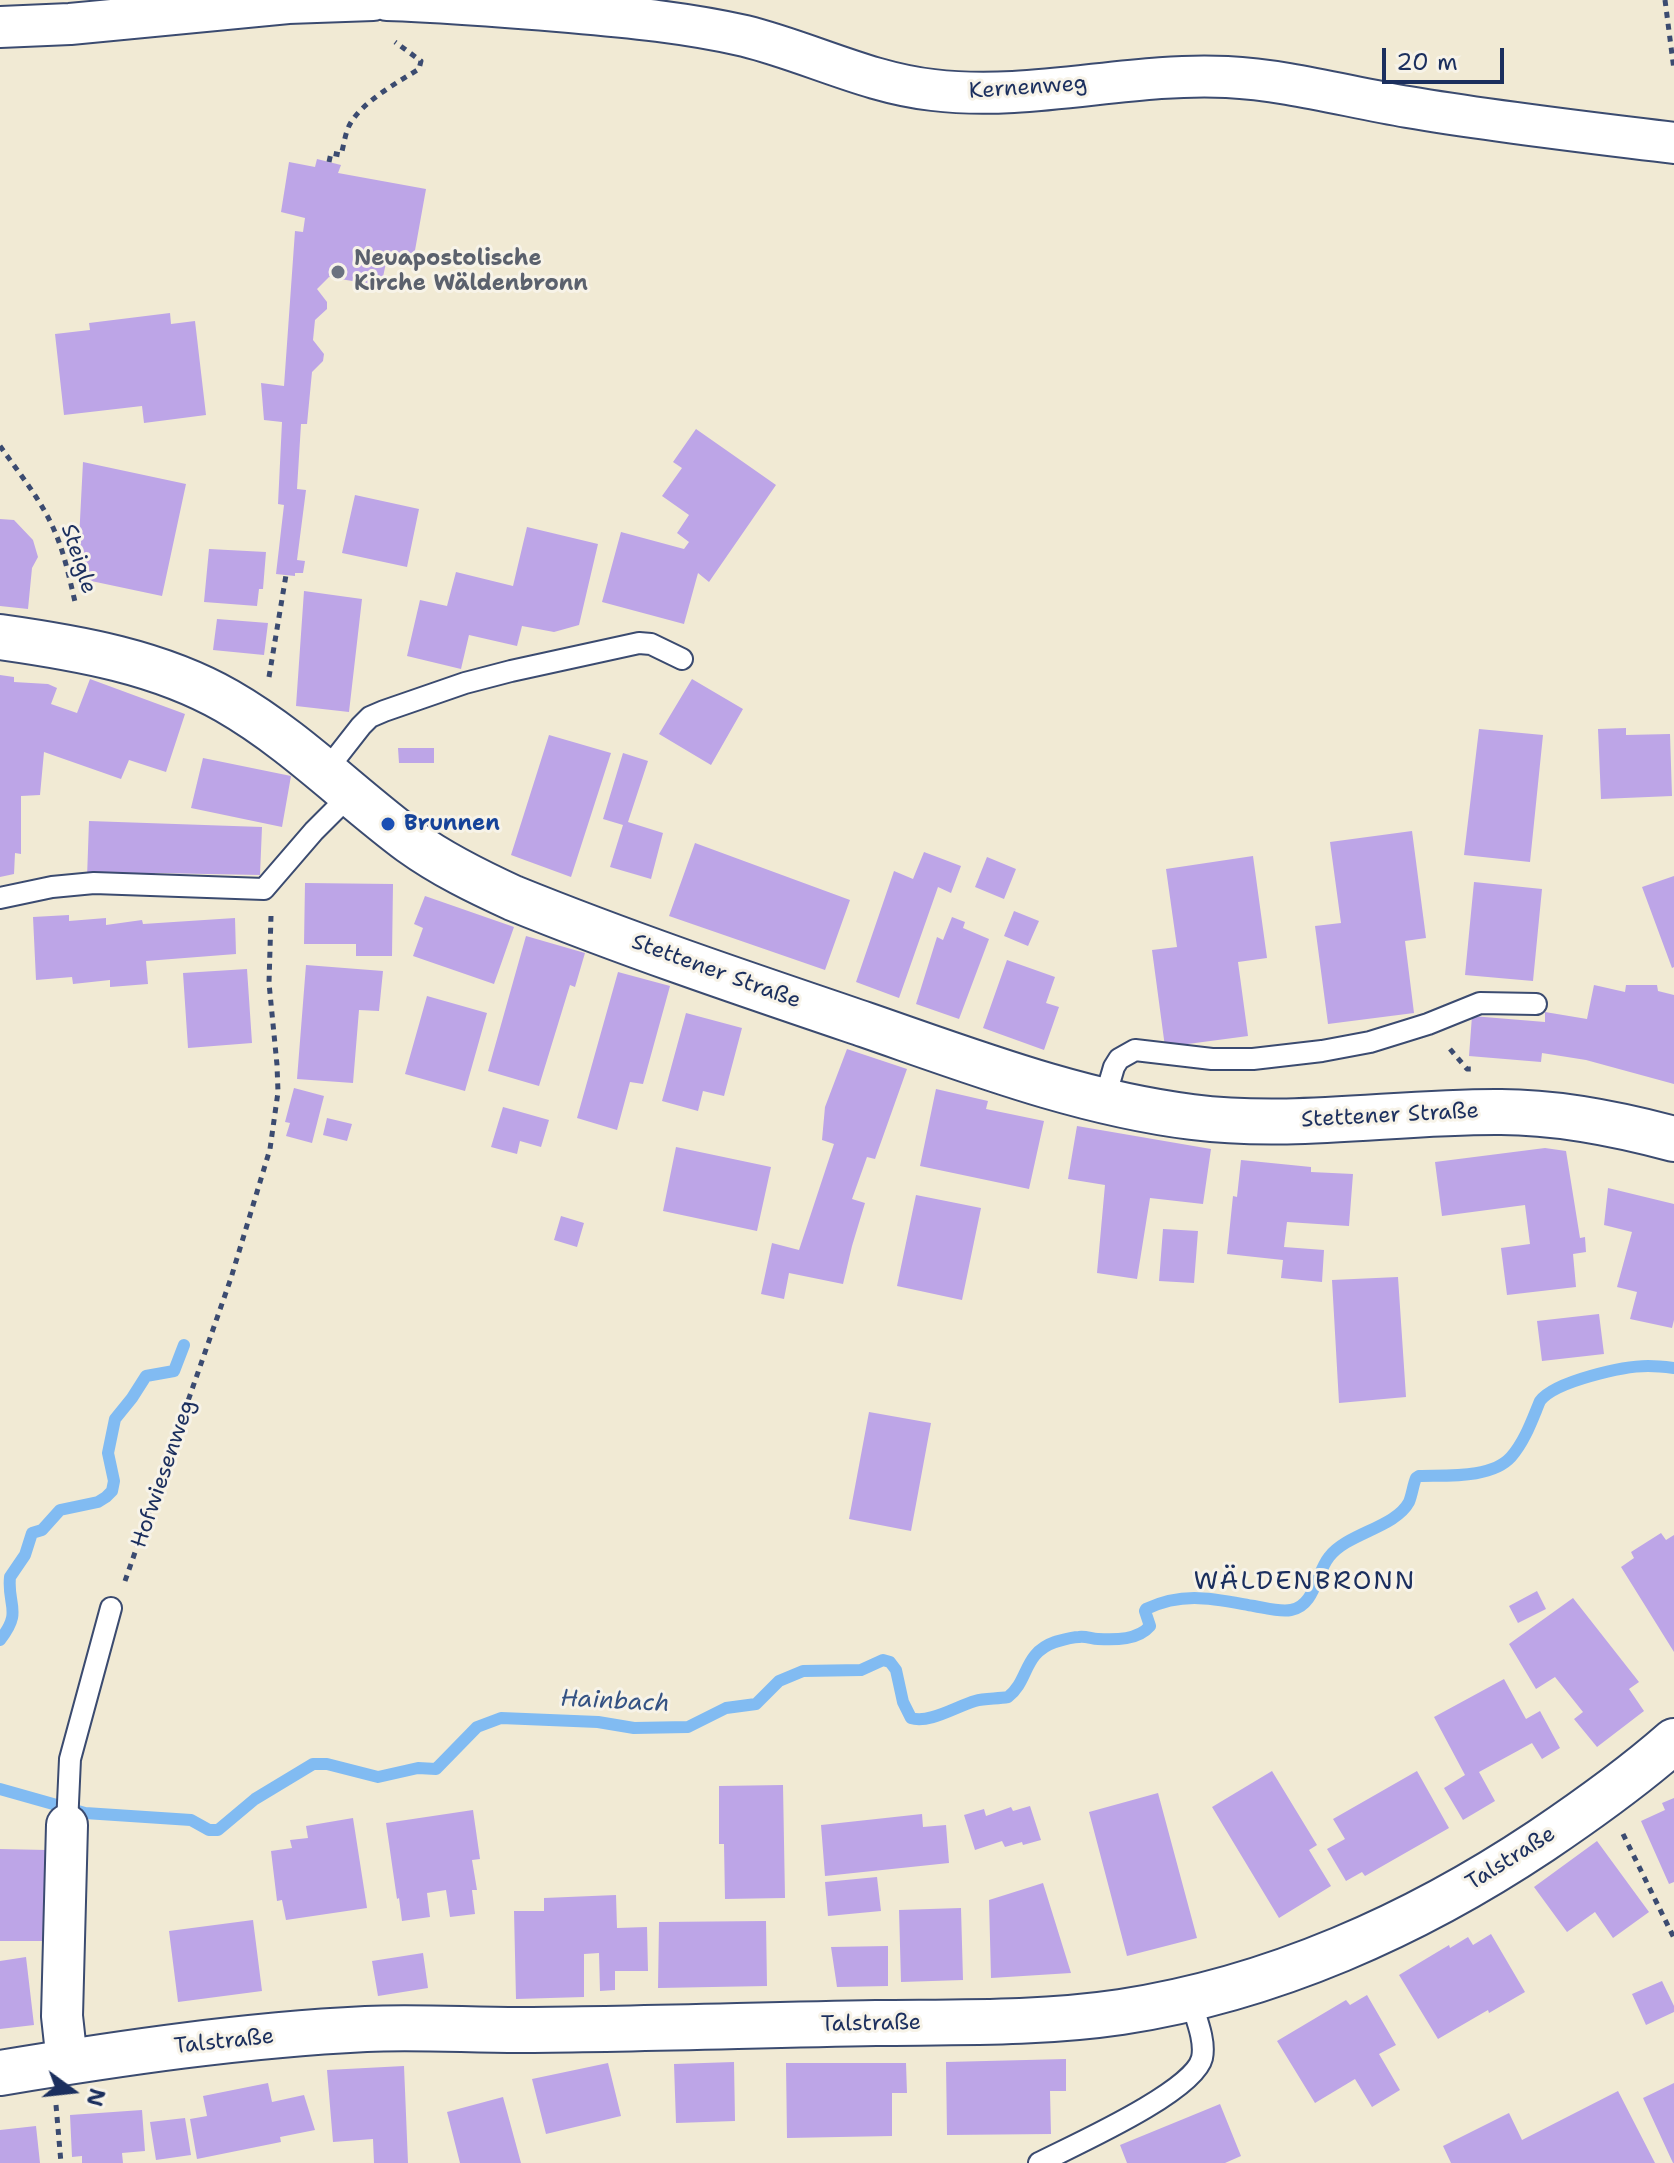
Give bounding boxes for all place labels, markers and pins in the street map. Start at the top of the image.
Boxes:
place label: Neuapostolische Kirche Wäldenbronn [354,246,588,298]
marker: Neuapostolische Kirche Wäldenbronn [329,263,347,281]
place label: Brunnen [404,811,500,837]
marker: Brunnen [379,815,397,833]

